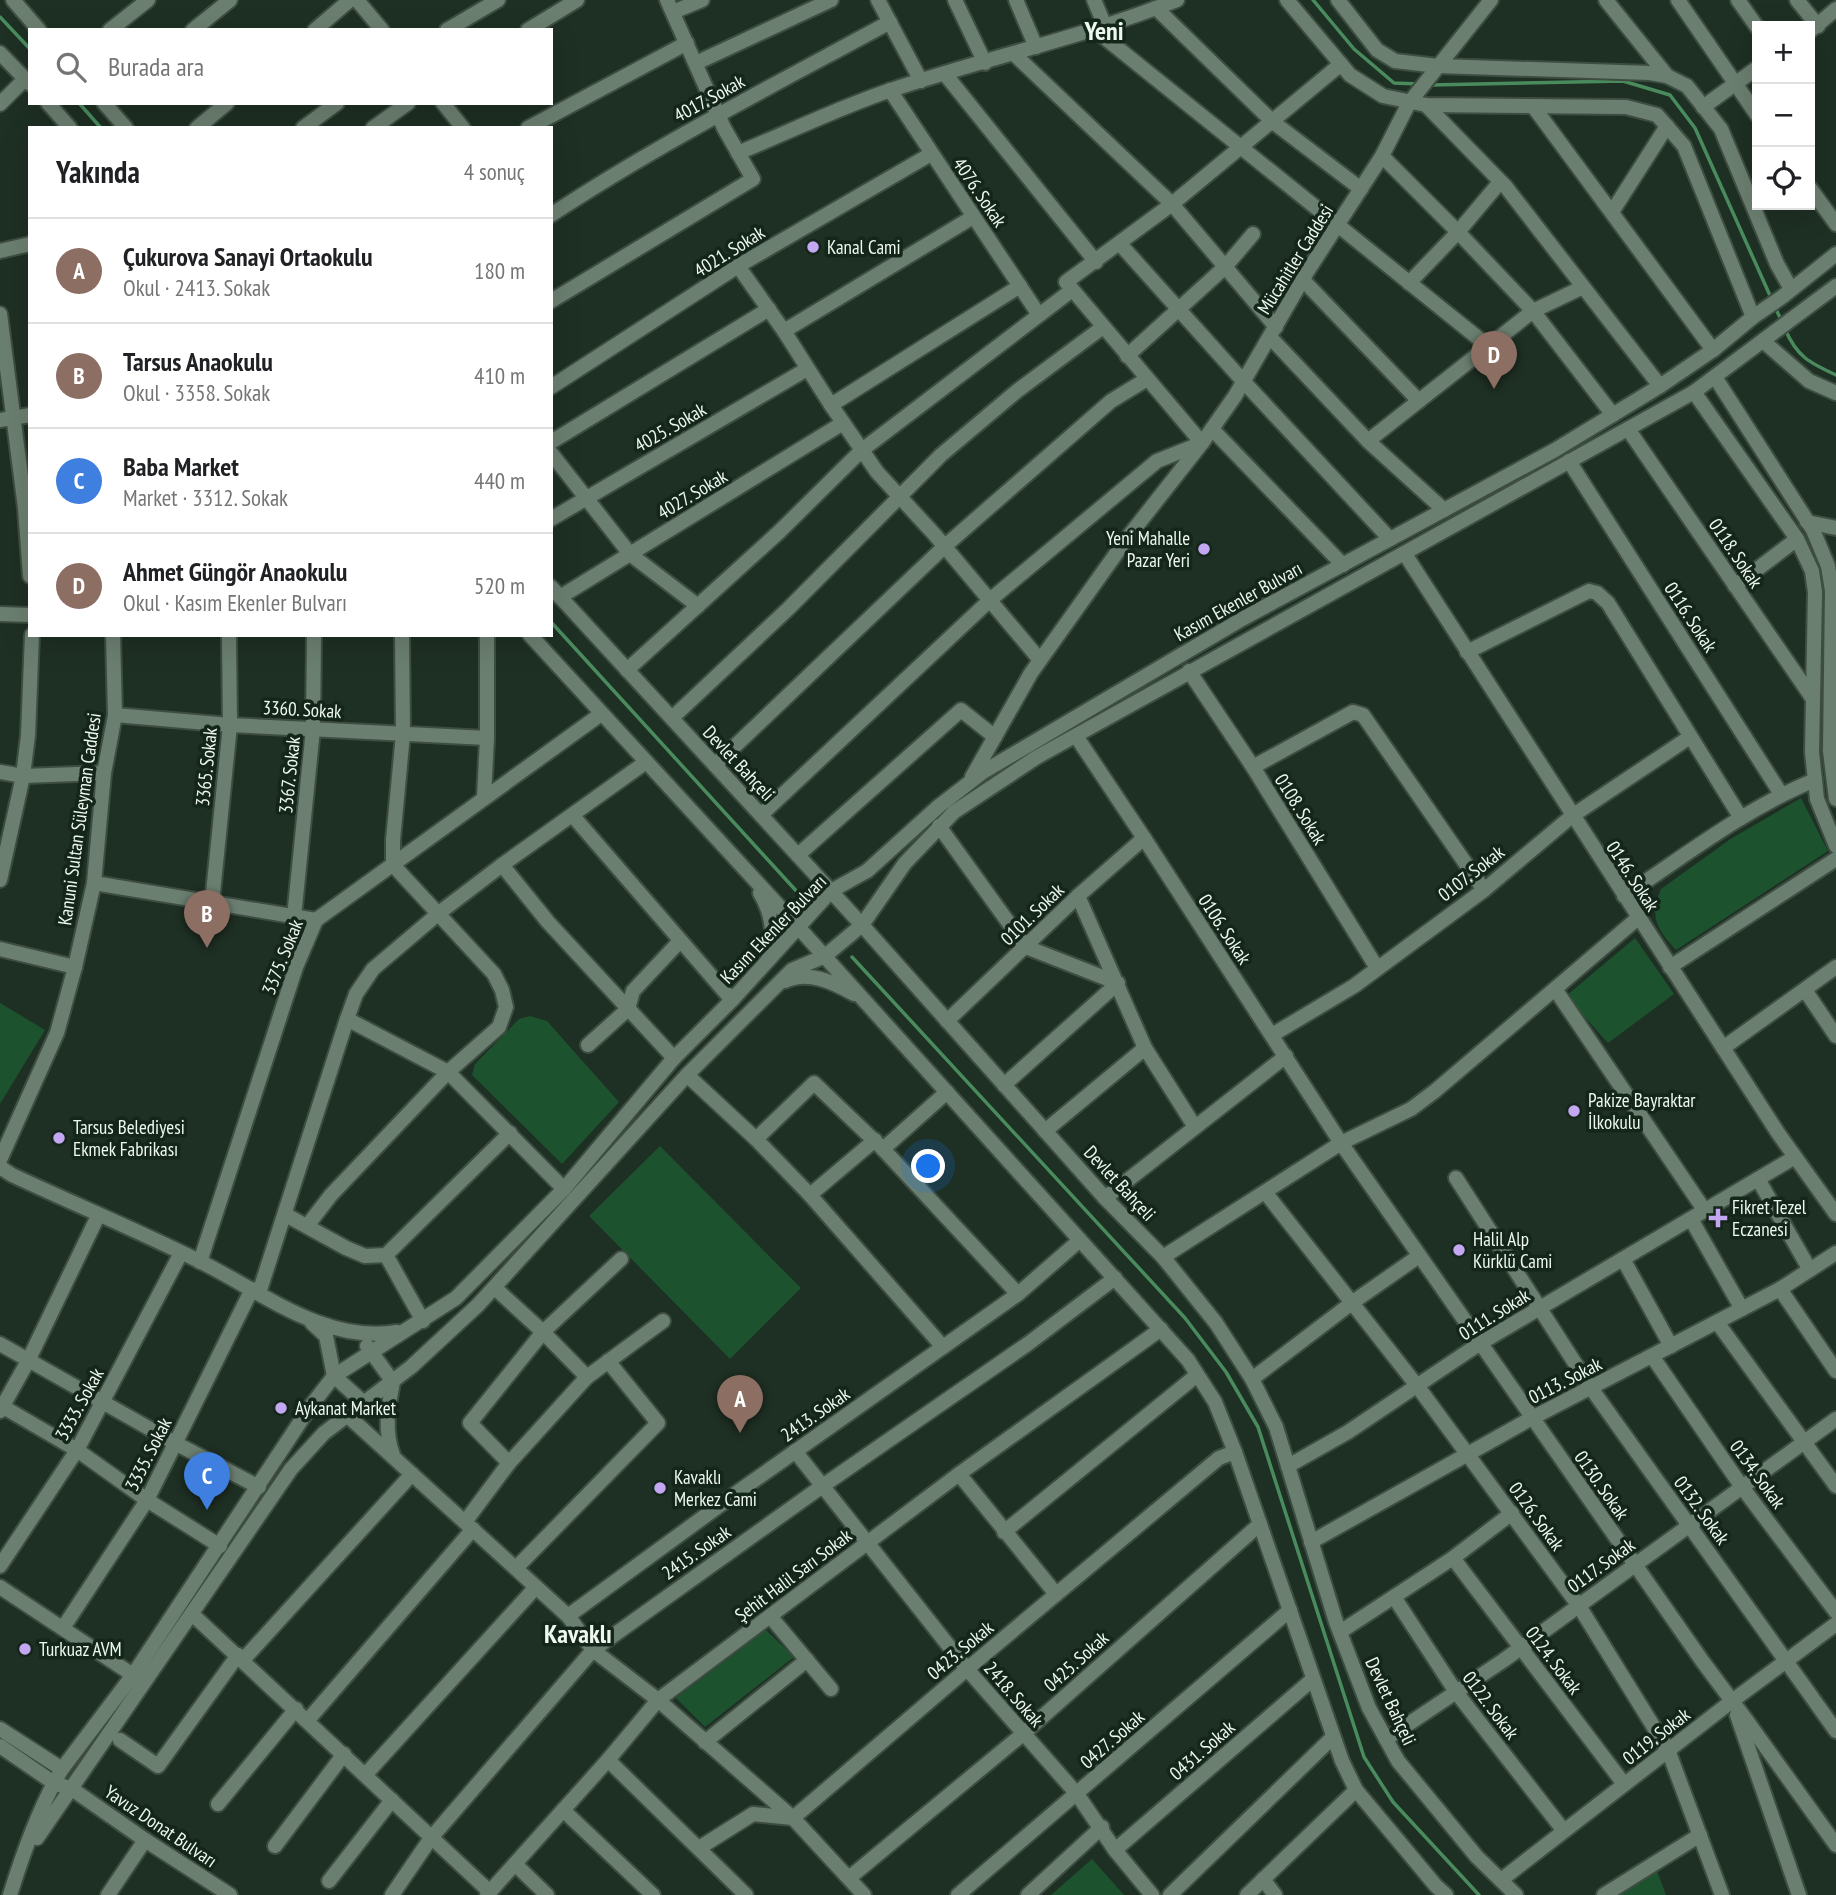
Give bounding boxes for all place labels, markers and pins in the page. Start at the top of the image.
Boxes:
place label: Kanal Cami [827,235,901,259]
marker: Kanal Cami [805,239,821,255]
pin: D [1471,331,1517,389]
place label: Yeni Mahalle Pazar Yeri [1106,526,1190,572]
marker: Yeni Mahalle Pazar Yeri [1196,541,1212,557]
pin: B [184,890,230,948]
place label: Pakize Bayraktar İlkokulu [1588,1088,1696,1134]
marker: Pakize Bayraktar İlkokulu [1566,1103,1582,1119]
place label: Tarsus Belediyesi Ekmek Fabrikası [73,1115,185,1161]
marker: Tarsus Belediyesi Ekmek Fabrikası [51,1130,67,1146]
place label: Fikret Tezel Eczanesi [1732,1195,1807,1241]
marker: Fikret Tezel Eczanesi [1710,1210,1726,1226]
place label: Halil Alp Kürklü Cami [1473,1227,1552,1273]
marker: Halil Alp Kürklü Cami [1451,1242,1467,1258]
pin: A [717,1375,763,1433]
place label: Aykanat Market [295,1396,397,1420]
marker: Aykanat Market [273,1400,289,1416]
pin: C [184,1452,230,1510]
place label: Kavaklı Merkez Cami [674,1465,757,1511]
marker: Kavaklı Merkez Cami [652,1480,668,1496]
place label: Turkuaz AVM [39,1637,122,1661]
marker: Turkuaz AVM [17,1641,33,1657]

